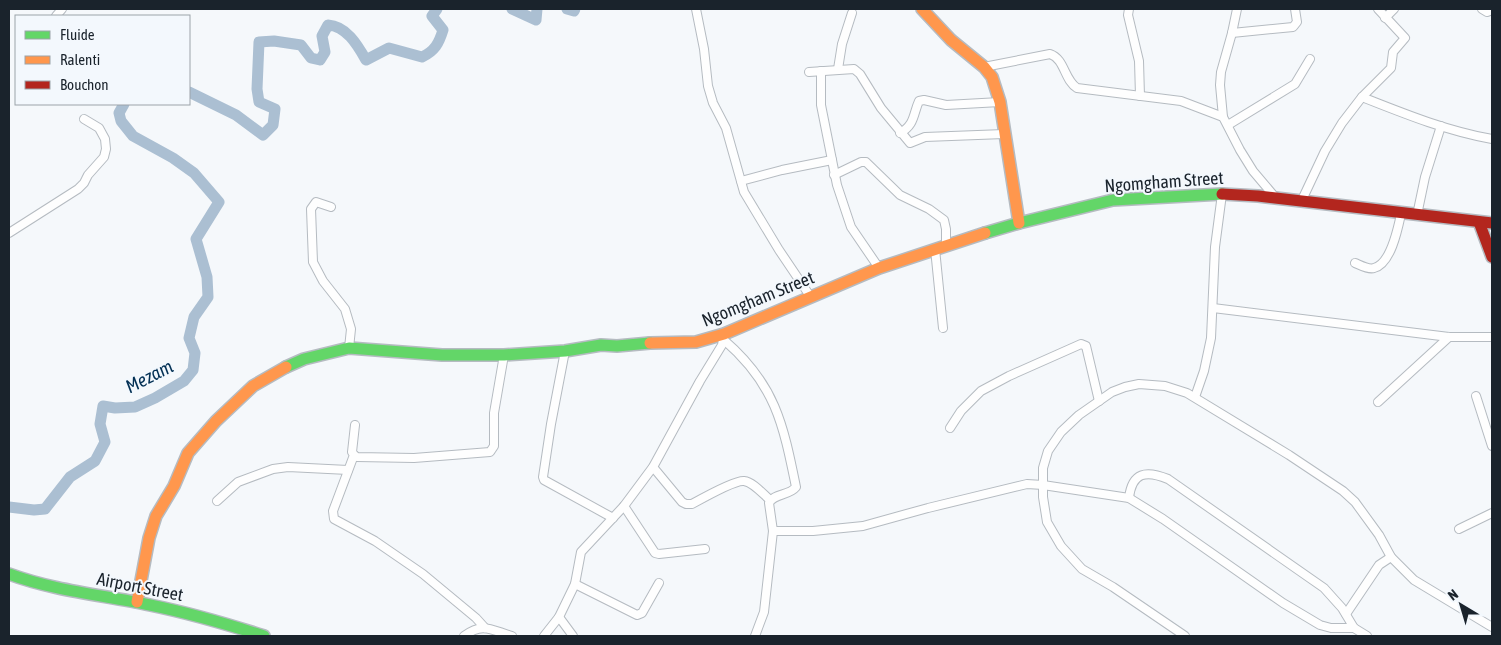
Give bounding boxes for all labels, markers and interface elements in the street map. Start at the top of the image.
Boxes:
legend [15,15,190,105]
text: Fluide [60,26,95,43]
text: Ralenti [60,51,100,68]
text: Bouchon [60,76,109,93]
street label: Ngomgham Street [1104,167,1224,196]
street label: Ngomgham Street [699,266,817,331]
water label: Mezam [121,355,177,397]
street label: Airport Street [95,568,185,605]
north arrow [1436,580,1486,630]
text: N [1445,586,1461,604]

